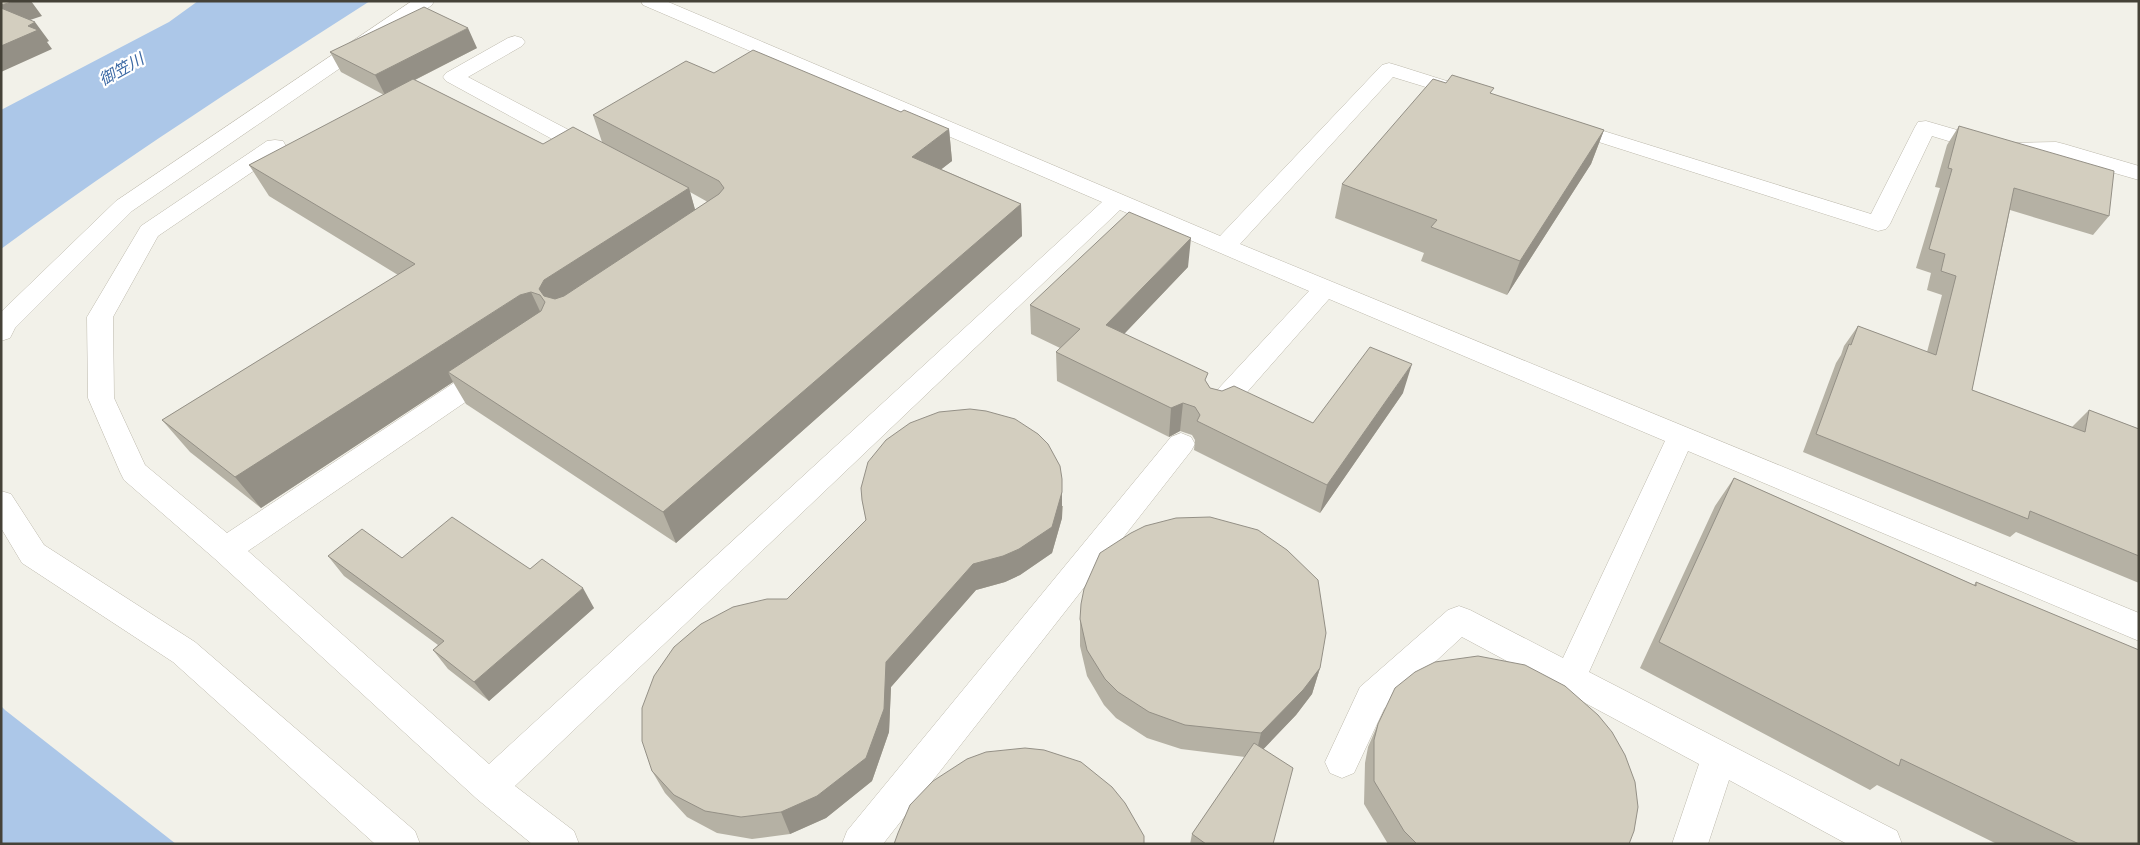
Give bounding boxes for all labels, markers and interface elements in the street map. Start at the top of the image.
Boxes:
water label: 御笠川 [95,48,149,89]

